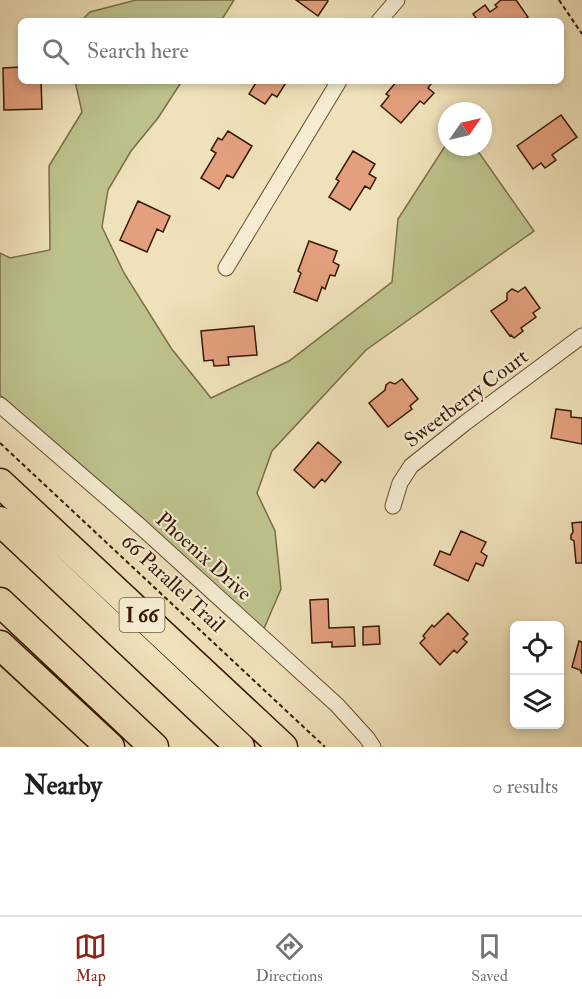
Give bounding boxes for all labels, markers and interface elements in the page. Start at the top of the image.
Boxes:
search box [18,18,564,84]
icon: search [39,35,72,68]
text: Search here [87,37,189,65]
north arrow [438,102,492,156]
street label: Sweetberry Court [399,343,534,454]
street label: Phoenix Drive [150,506,258,607]
street label: 66 Parallel Trail [115,528,231,639]
road number: I 66 [120,598,164,632]
map controls [510,621,564,729]
button: locate [510,621,564,675]
button: layers [510,675,564,729]
text: Nearby [24,770,102,802]
text: 0 results [492,774,558,799]
tab: Map [74,930,107,986]
tab: Directions [256,930,323,986]
tab: Saved [471,930,508,986]

